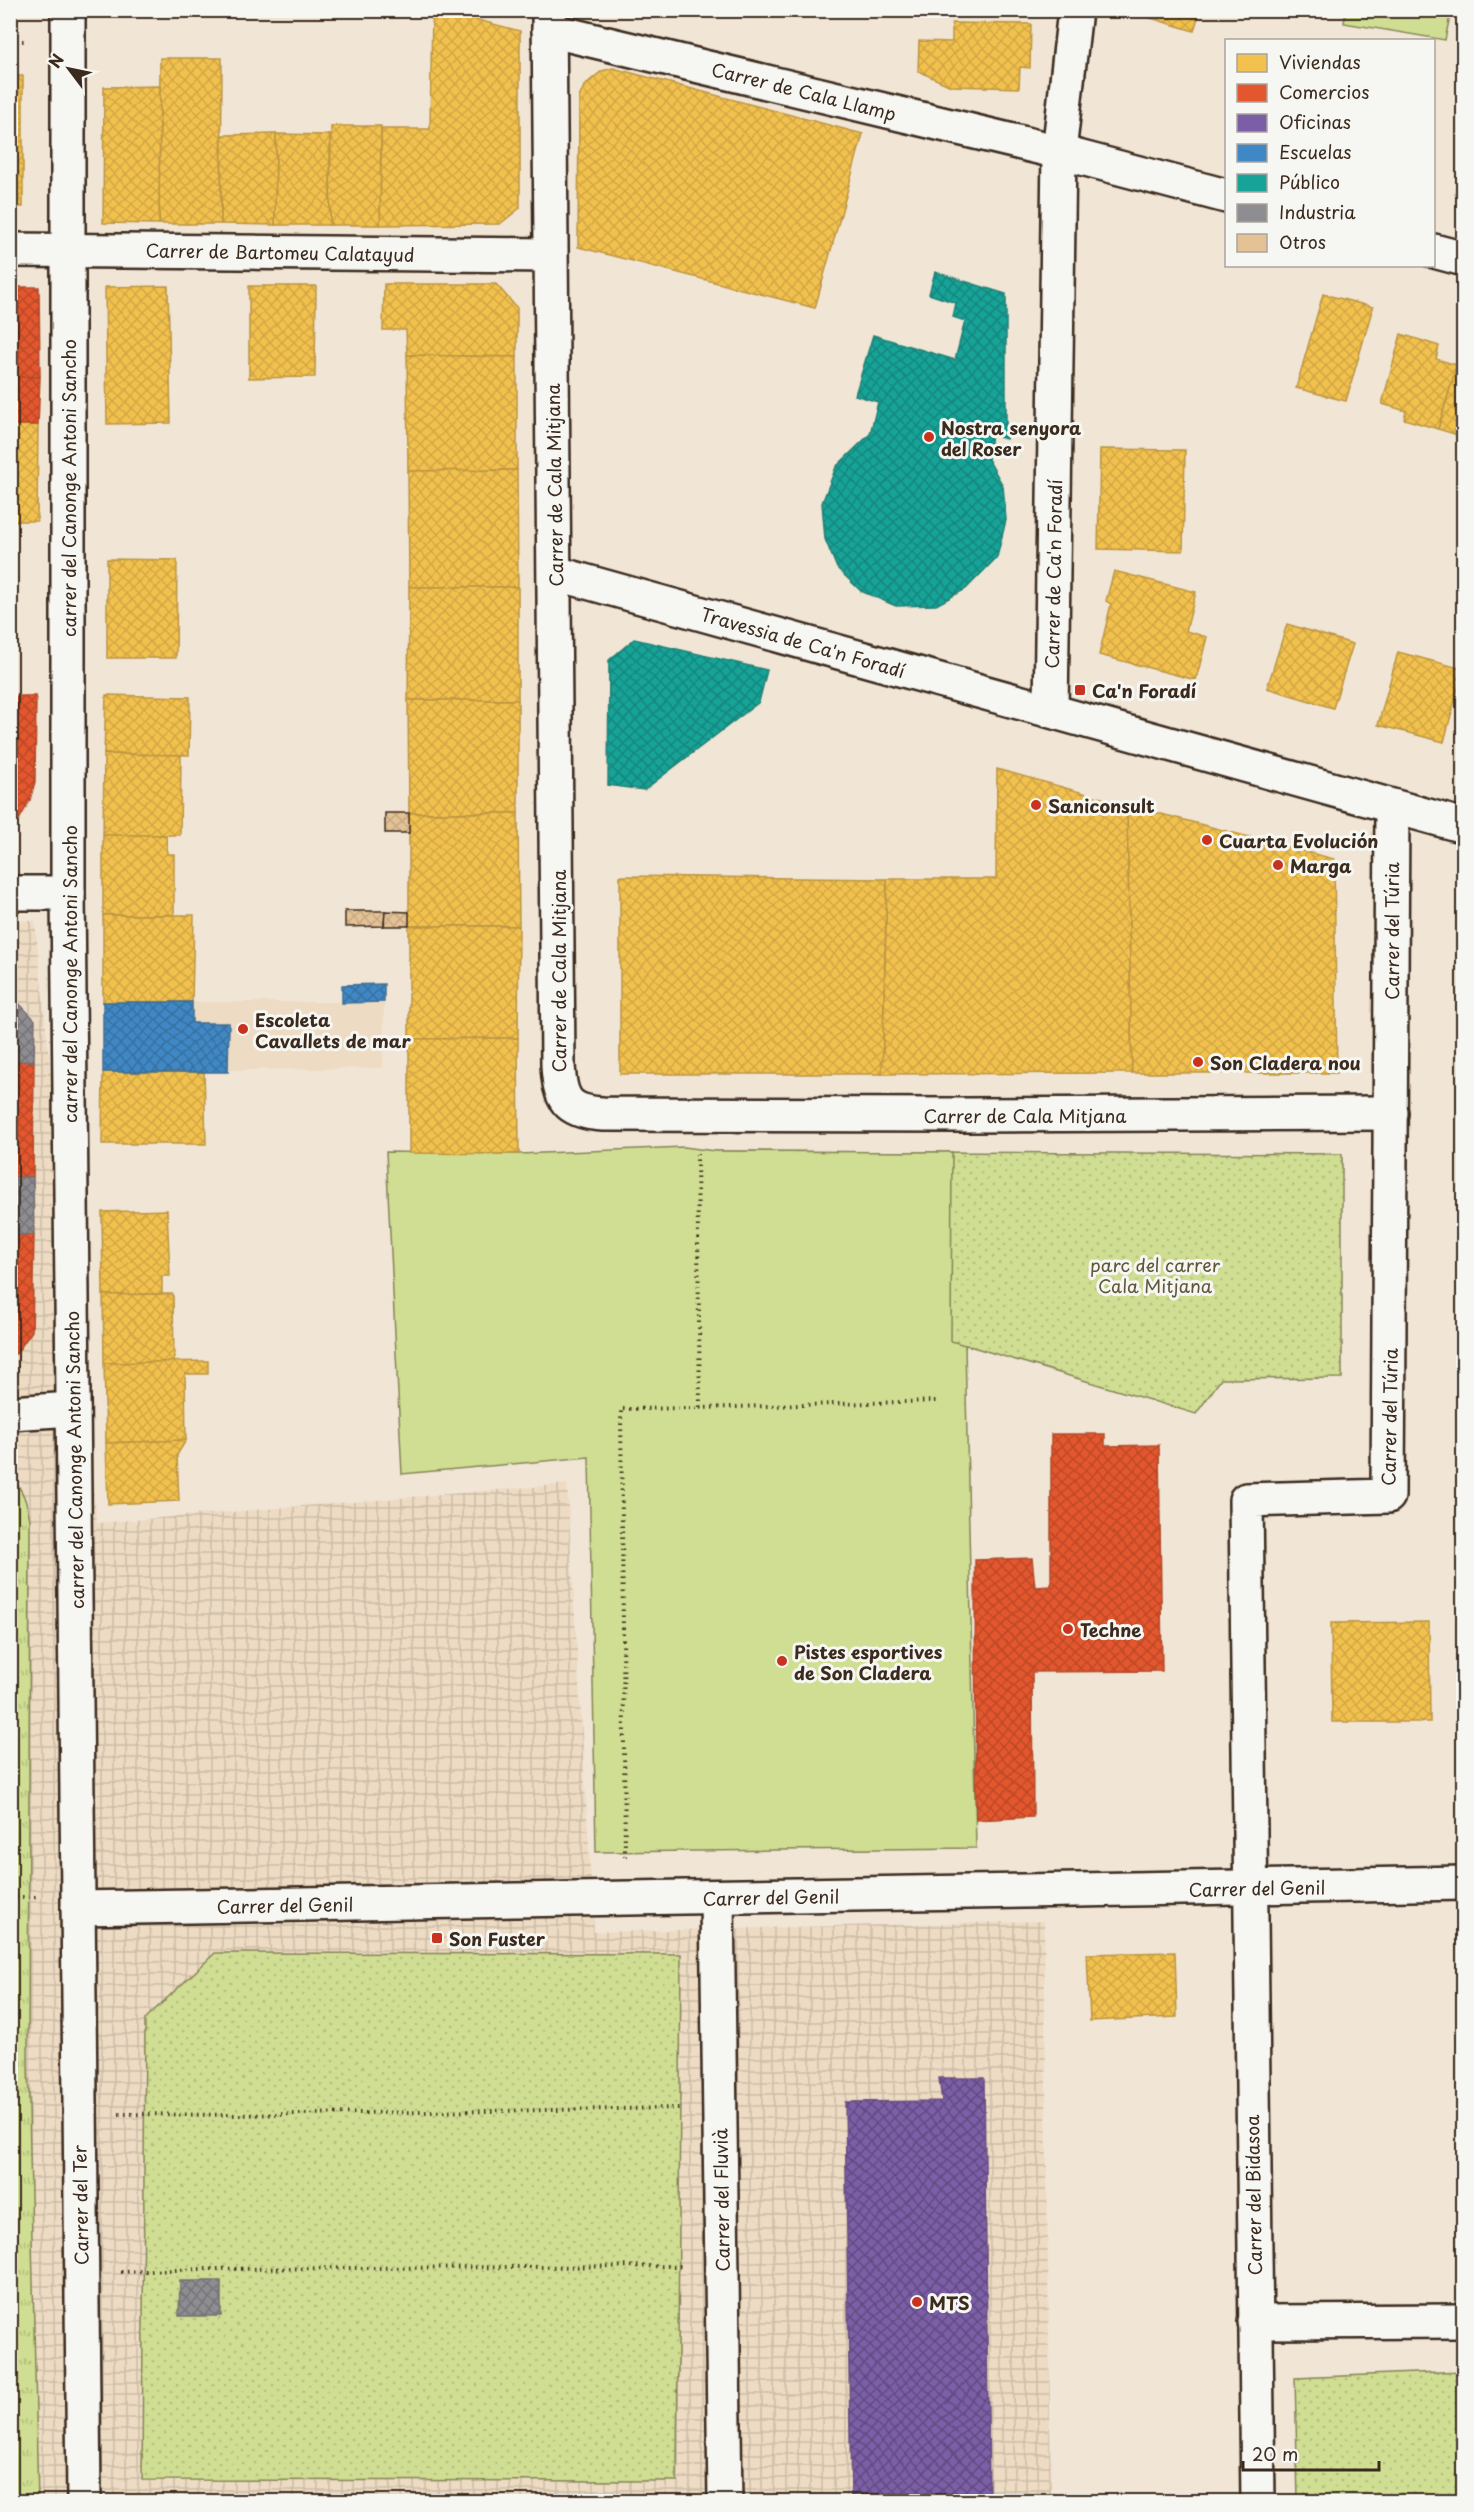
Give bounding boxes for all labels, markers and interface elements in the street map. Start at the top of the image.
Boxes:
north arrow [39,39,99,99]
legend [1225,39,1435,267]
text: Viviendas [1279,48,1361,75]
text: N [42,49,69,72]
street label: Carrer de Cala Llamp [709,55,899,127]
text: Comercios [1279,78,1369,105]
text: Oficinas [1279,108,1351,135]
text: Escuelas [1279,138,1352,165]
text: Público [1279,168,1340,195]
text: Industria [1279,198,1356,225]
text: Otros [1279,228,1326,255]
street label: Carrer de Bartomeu Calatayud [145,236,415,268]
street label: carrer del Canonge Antoni Sancho [55,339,82,637]
street label: Carrer de Cala Mitjana [539,382,569,587]
place label: Nostra senyora del Roser [941,414,1081,462]
marker: Nostra senyora del Roser [922,430,936,444]
street label: Carrer de Ca'n Foradí [1038,479,1068,669]
street label: Travessia de Ca'n Foradí [698,600,909,684]
place label: Ca'n Foradí [1092,677,1197,704]
marker: Ca'n Foradí [1073,683,1087,697]
place label: Saniconsult [1048,792,1155,819]
marker: Saniconsult [1029,798,1043,812]
street label: carrer del Canonge Antoni Sancho [56,825,83,1123]
place label: Cuarta Evolución [1219,827,1378,854]
marker: Cuarta Evolución [1200,833,1214,847]
place label: Marga [1290,852,1352,879]
marker: Marga [1271,858,1285,872]
street label: Carrer del Túria [1378,861,1405,1000]
street label: Carrer de Cala Mitjana [545,869,572,1073]
place label: Escoleta Cavallets de mar [255,1006,411,1054]
marker: Escoleta Cavallets de mar [236,1022,250,1036]
place label: Son Cladera nou [1210,1049,1361,1076]
marker: Son Cladera nou [1191,1055,1205,1069]
street label: Carrer de Cala Mitjana [923,1102,1127,1129]
park label: parc del carrer Cala Mitjana [1090,1251,1221,1299]
street label: carrer del Canonge Antoni Sancho [58,1311,90,1609]
street label: Carrer del Túria [1374,1347,1404,1486]
place label: Techne [1080,1616,1141,1643]
marker: Techne [1061,1622,1075,1636]
place label: Pistes esportives de Son Cladera [794,1638,943,1686]
marker: Pistes esportives de Son Cladera [775,1654,789,1668]
street label: Carrer del Genil [1188,1873,1326,1903]
street label: Carrer del Genil [702,1882,840,1912]
street label: Carrer del Genil [216,1890,354,1920]
place label: Son Fuster [449,1925,546,1952]
marker: Son Fuster [430,1931,444,1945]
street label: Carrer del Bidasoa [1238,2114,1268,2276]
street label: Carrer del Fluvià [706,2127,736,2272]
street label: Carrer del Ter [65,2144,95,2265]
place label: MTS [929,2289,970,2316]
marker: MTS [910,2295,924,2309]
scale bar [1243,2434,1380,2472]
text: 20 m [1252,2440,1298,2467]

